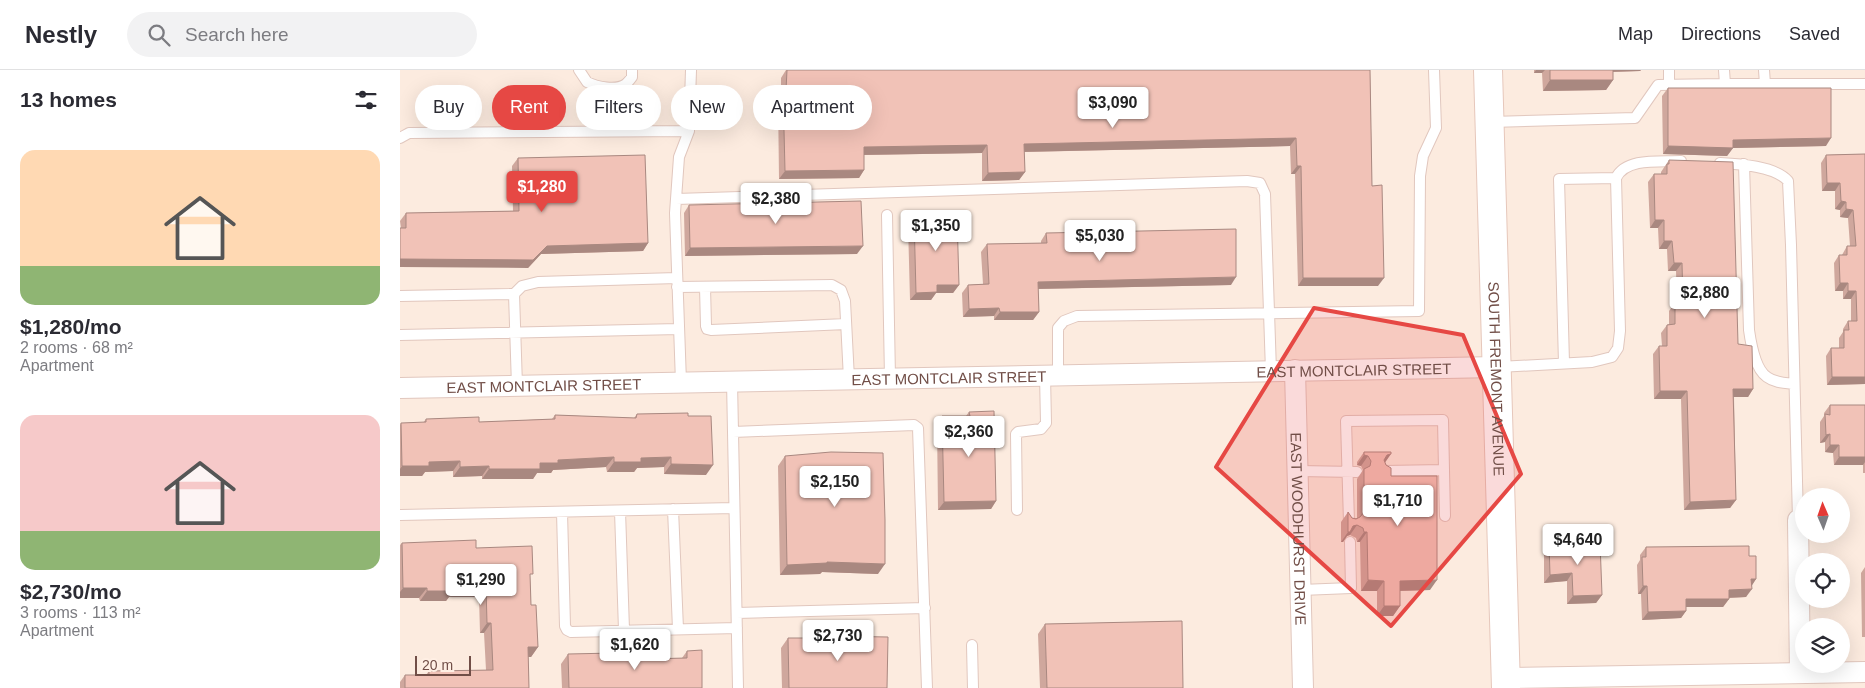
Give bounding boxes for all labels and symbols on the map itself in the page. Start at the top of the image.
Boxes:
pin: $3,090 [1072,87,1154,129]
pin: $1,280 [501,170,583,213]
pin: $2,380 [735,182,817,225]
pin: $1,350 [895,210,977,252]
pin: $5,030 [1059,220,1141,262]
pin: $2,880 [1664,276,1746,319]
street label: SOUTH FREMONT AVENUE [1486,281,1508,476]
street label: EAST MONTCLAIR STREET [1256,359,1451,380]
street label: EAST MONTCLAIR STREET [851,367,1047,388]
street label: EAST MONTCLAIR STREET [446,375,642,396]
pin: $2,360 [928,416,1010,458]
street label: EAST WOODHURST DRIVE [1288,432,1310,626]
pin: $2,150 [794,466,876,508]
pin: $1,710 [1357,484,1439,527]
north arrow [1795,488,1850,542]
pin: $4,640 [1537,524,1619,566]
pin: $1,290 [440,564,522,606]
pin: $2,730 [797,620,879,662]
pin: $1,620 [594,628,676,671]
scale bar [415,653,471,676]

